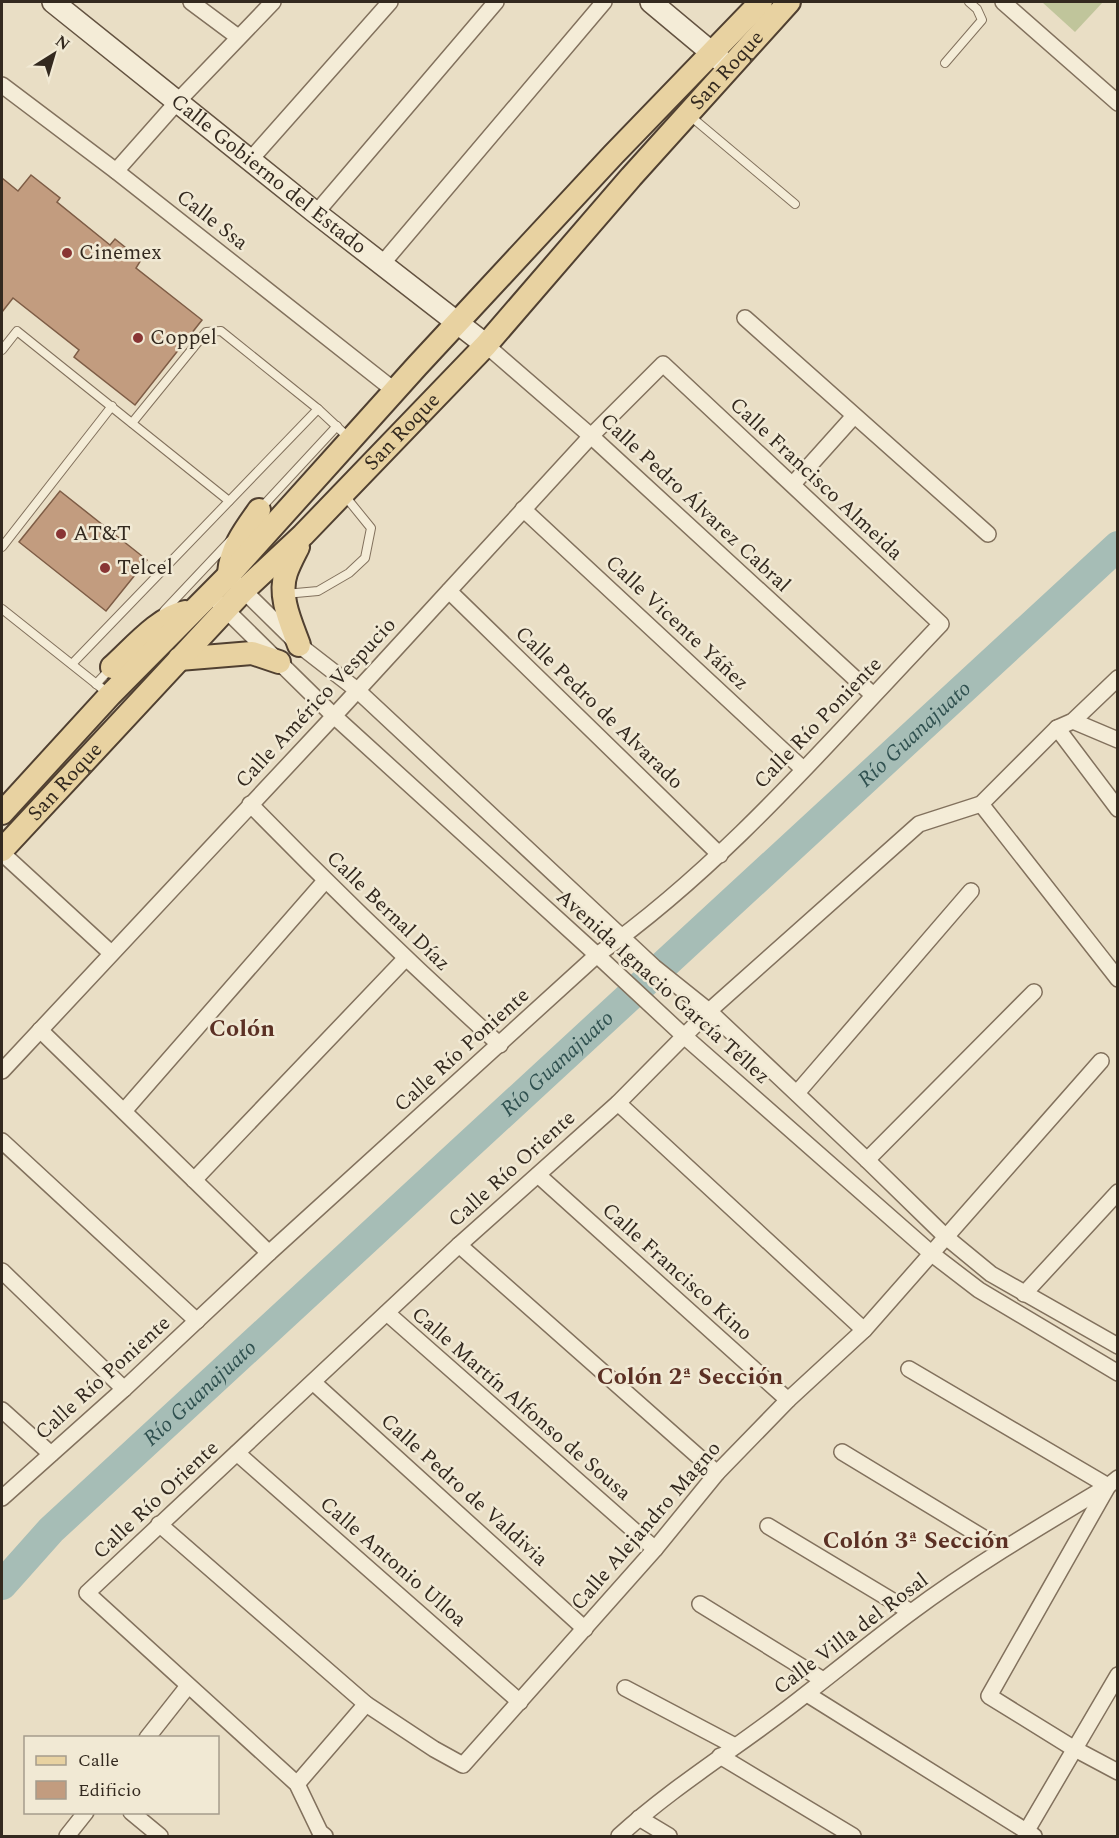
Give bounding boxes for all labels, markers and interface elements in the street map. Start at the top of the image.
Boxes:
street label: San Roque [682,23,772,118]
north arrow [24,24,84,84]
text: N [50,29,75,56]
street label: Calle Gobierno del Estado [163,86,373,263]
street label: Calle Ssa [169,182,255,259]
place label: Cinemex [79,237,162,269]
marker: Cinemex [60,246,74,260]
place label: Coppel [150,322,217,354]
marker: Coppel [131,331,145,345]
street label: San Roque [357,385,448,478]
street label: Calle Francisco Almeida [722,390,911,569]
street label: Calle Pedro Álvarez Cabral [592,406,798,600]
place label: AT&T [73,518,131,550]
marker: AT&T [54,527,68,541]
street label: Calle Vicente Yáñez [598,548,756,698]
place label: Telcel [117,552,173,584]
marker: Telcel [98,561,112,575]
street label: Calle Américo Vespucio [228,610,404,796]
street label: Calle Pedro de Alvarado [507,619,691,797]
street label: Calle Río Poniente [746,650,890,796]
water label: Río Guanajuato [850,673,979,795]
street label: San Roque [20,735,111,829]
street label: Calle Bernal Díaz [318,843,458,979]
street label: Avenida Ignacio García Téllez [549,882,777,1092]
street label: Calle Río Poniente [387,980,537,1120]
water label: Río Guanajuato [493,1002,621,1125]
district label: Colón [209,1011,275,1047]
street label: Calle Río Oriente [441,1103,583,1235]
street label: Calle Francisco Kino [594,1195,760,1349]
street label: Calle Martín Alfonso de Sousa [404,1299,639,1509]
street label: Calle Río Poniente [28,1308,178,1448]
water label: Río Guanajuato [135,1332,264,1454]
district label: Colón 2ª Sección [597,1359,784,1395]
street label: Calle Pedro de Valdivia [373,1406,556,1575]
street label: Calle Río Oriente [86,1433,226,1567]
street label: Calle Alejandro Magno [563,1434,729,1618]
street label: Calle Antonio Ulloa [312,1489,474,1636]
district label: Colón 3ª Sección [823,1523,1010,1559]
street label: Calle Villa del Rosal [767,1565,935,1703]
legend [24,1736,219,1814]
text: Calle [78,1747,119,1774]
text: Edificio [78,1777,141,1804]

